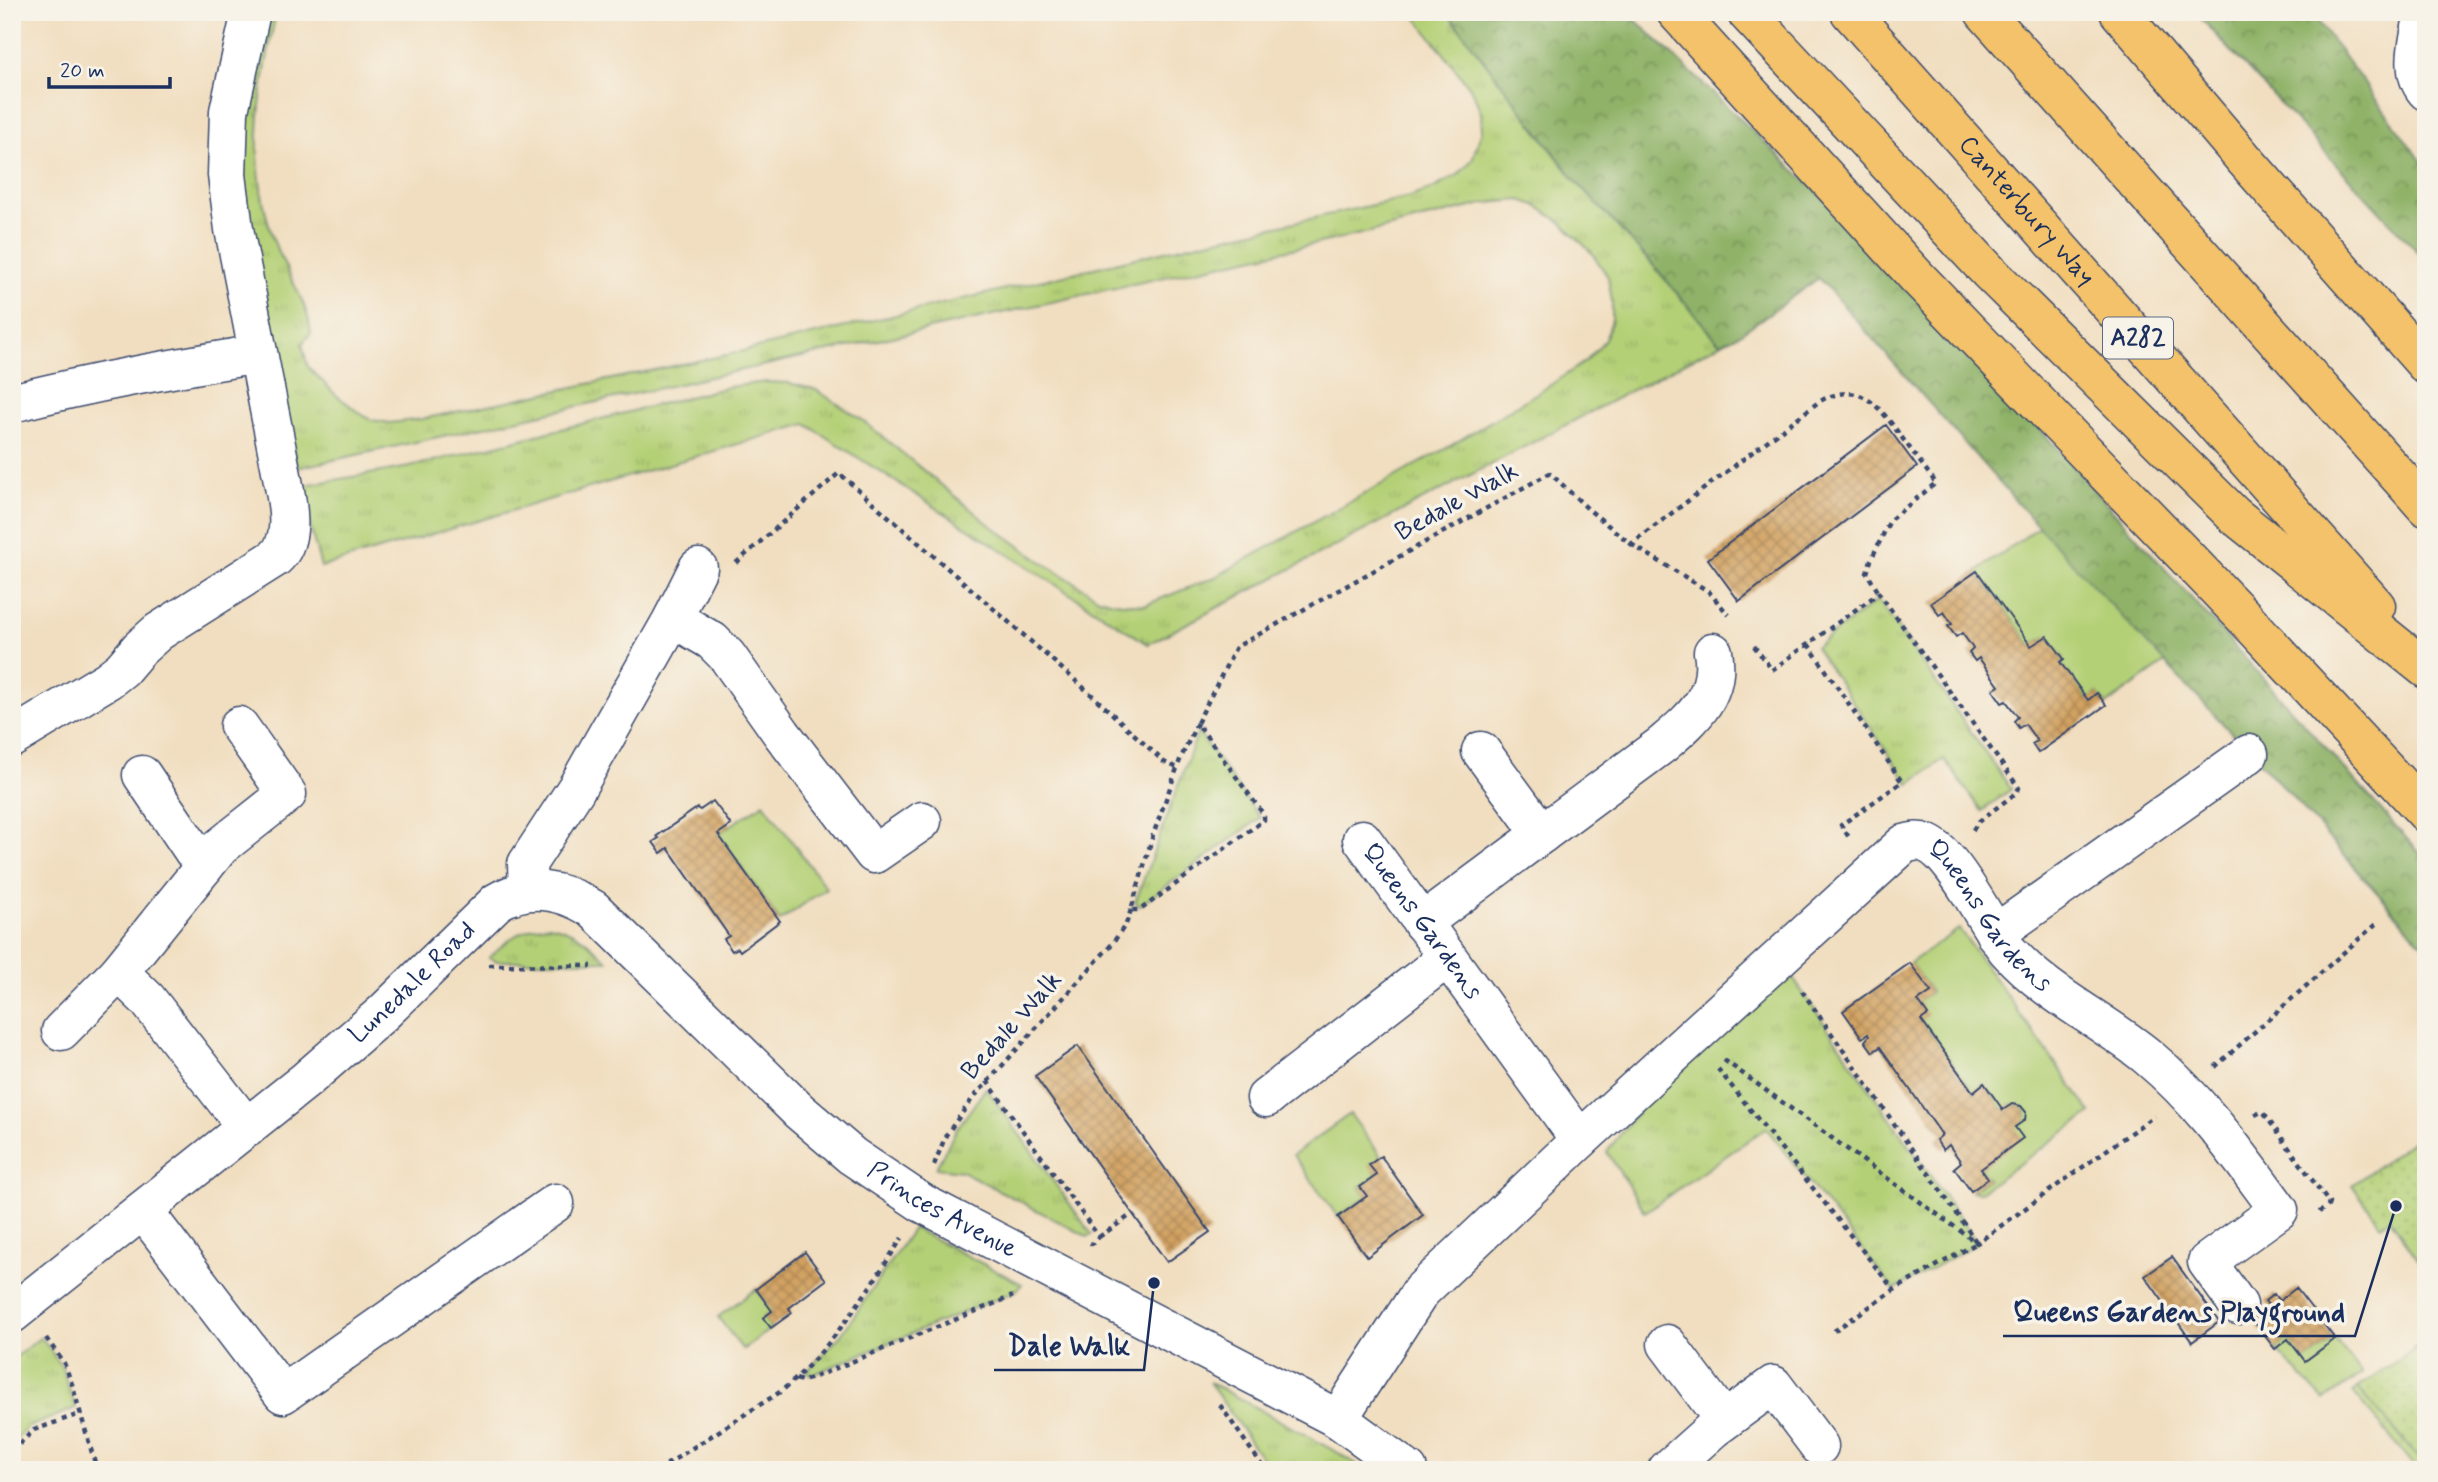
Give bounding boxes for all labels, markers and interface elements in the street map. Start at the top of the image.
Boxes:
scale bar [49,46,170,90]
text: 20 m [60,57,105,85]
street label: Canterbury Way [1951,129,2102,294]
road number: A282 [2103,318,2173,358]
street label: Bedale Walk [1389,454,1525,550]
street label: Queens Gardens [1920,832,2058,1000]
street label: Queens Gardens [1354,837,1490,1007]
street label: Lunedale Road [342,914,484,1052]
street label: Bedale Walk [954,964,1070,1088]
street label: Princes Avenue [860,1154,1023,1266]
callout: Queens Gardens Playground [2003,1287,2355,1336]
text: Queens Gardens Playground [2013,1295,2345,1335]
callout: Dale Walk [994,1321,1144,1370]
text: Dale Walk [1008,1329,1130,1366]

